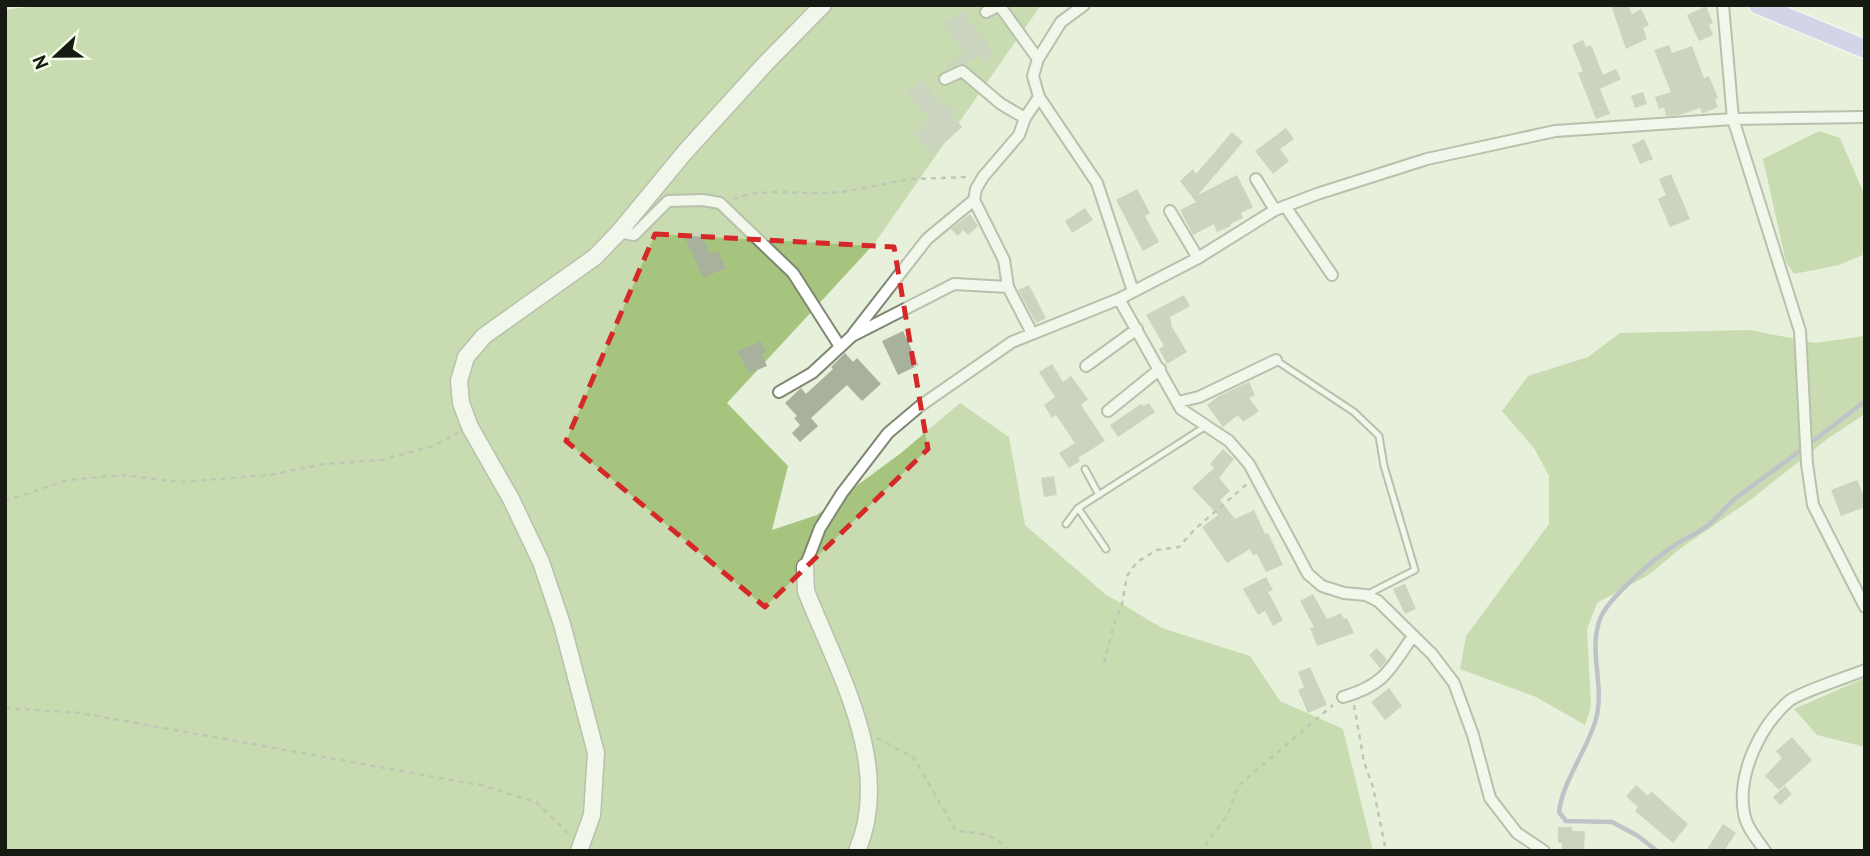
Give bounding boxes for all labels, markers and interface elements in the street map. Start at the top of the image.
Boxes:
north arrow [21,21,91,91]
text: N [27,52,54,73]

